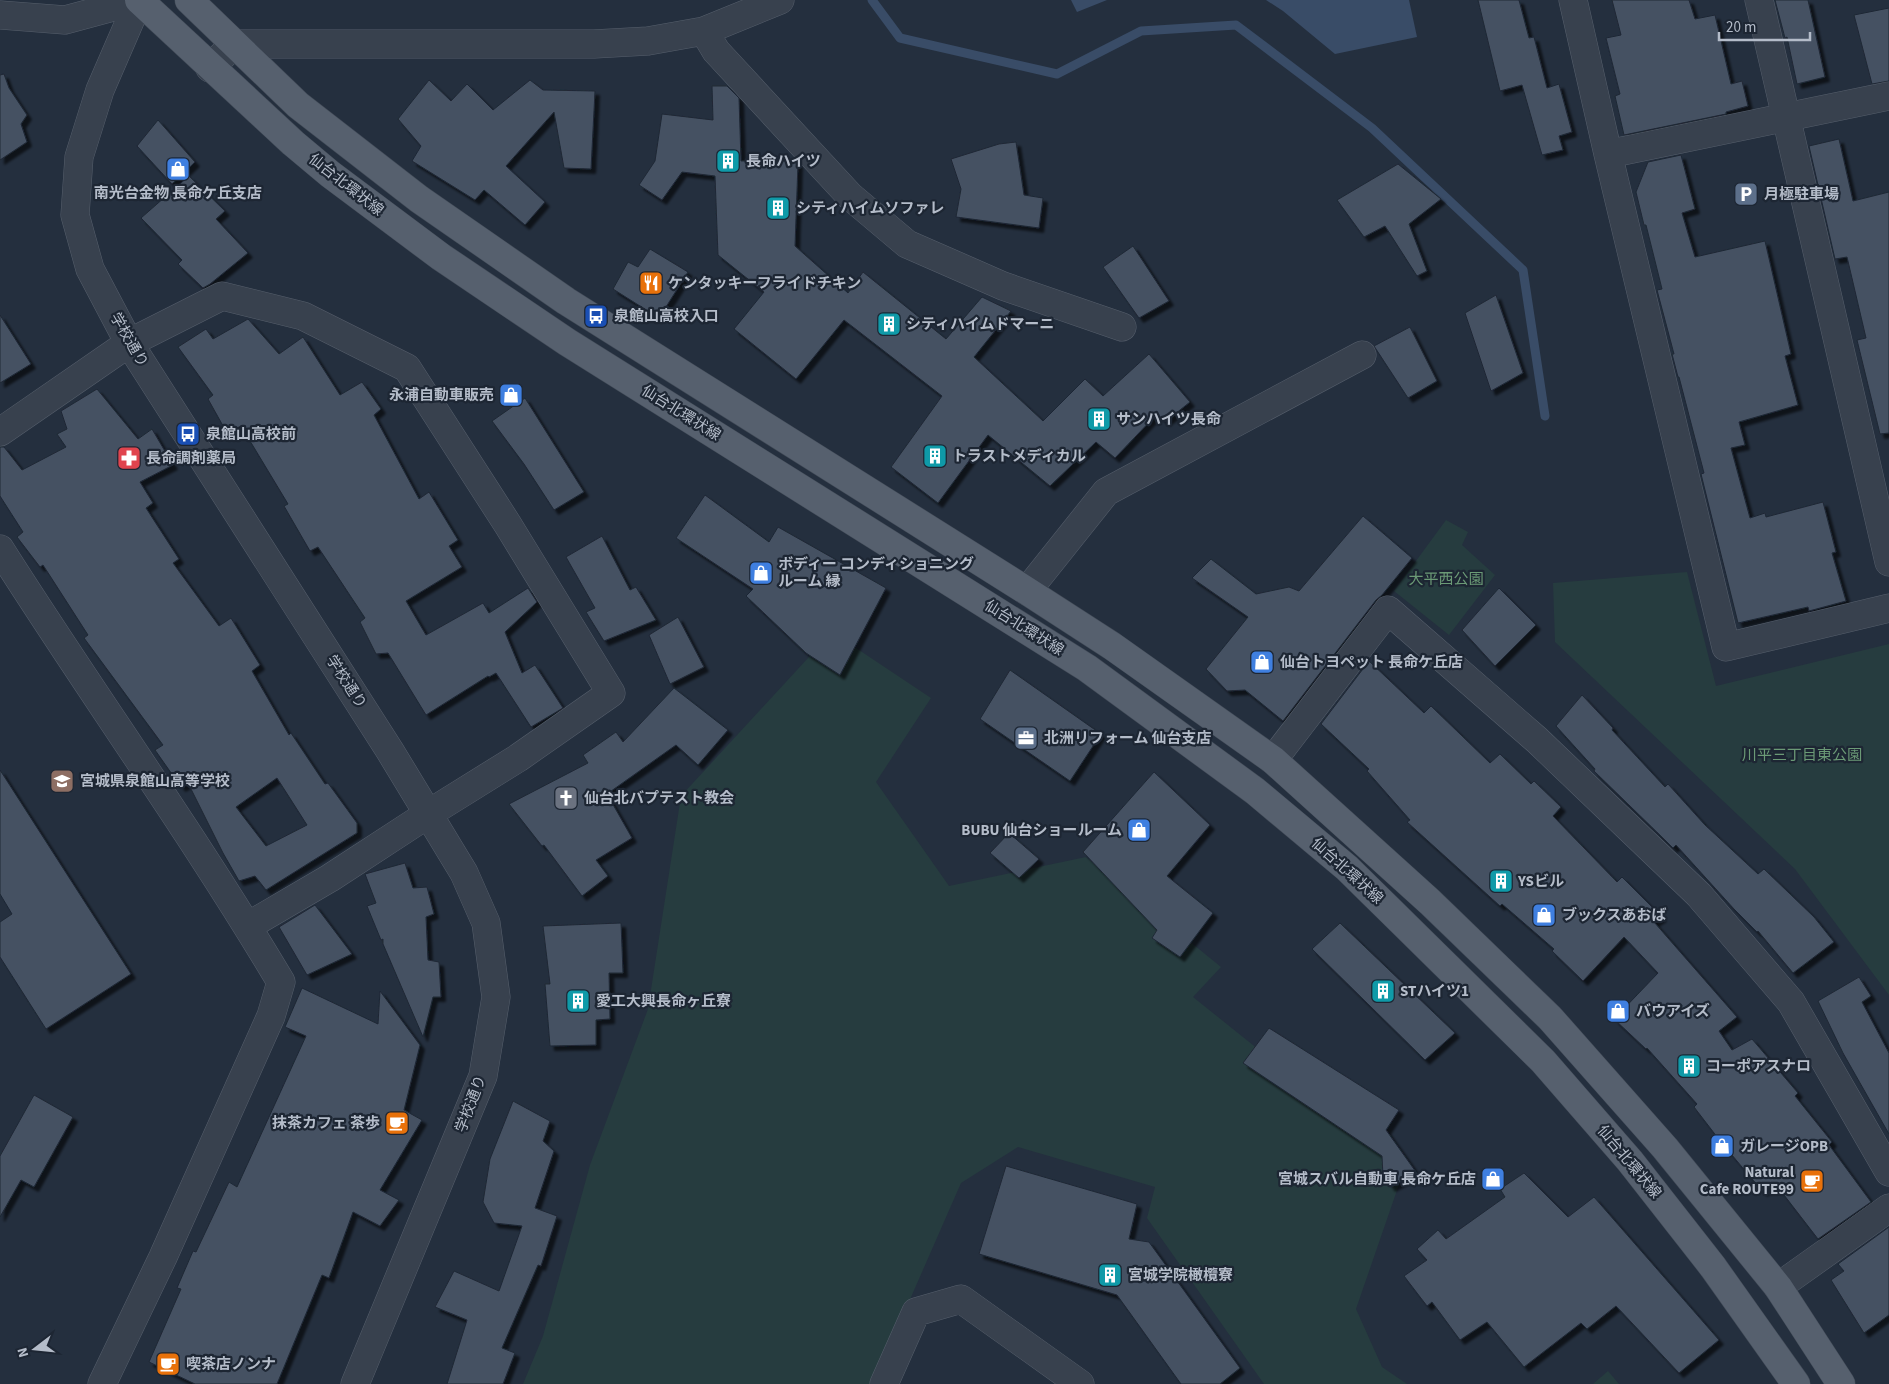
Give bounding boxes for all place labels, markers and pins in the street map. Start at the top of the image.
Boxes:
building icon: 長命ハイツ [715,148,741,174]
place label: 長命ハイツ [746,151,821,172]
shop icon: 南光台金物 長命ケ丘支店 [165,156,191,182]
parking icon: 月極駐車場 [1733,181,1759,207]
place label: 南光台金物 長命ケ丘支店 [94,183,262,204]
place label: 月極駐車場 [1764,184,1839,205]
building icon: シティハイムソファレ [765,195,791,221]
place label: シティハイムソファレ [796,198,945,219]
restaurant icon: ケンタッキーフライドチキン [638,270,664,296]
place label: ケンタッキーフライドチキン [668,273,861,294]
bus stop icon: 泉館山高校入口 [583,303,609,329]
place label: 泉館山高校入口 [614,306,719,327]
building icon: シティハイムドマーニ [876,311,902,337]
place label: シティハイムドマーニ [906,314,1055,335]
shop icon: 永浦自動車販売 [498,382,524,408]
place label: 永浦自動車販売 [389,385,494,406]
building icon: サンハイツ長命 [1086,406,1112,432]
place label: サンハイツ長命 [1116,409,1222,430]
bus stop icon: 泉館山高校前 [175,421,201,447]
place label: 泉館山高校前 [206,424,296,445]
building icon: トラストメディカル [922,443,948,469]
pharmacy icon: 長命調剤薬局 [116,445,142,471]
place label: トラストメディカル [952,446,1086,467]
place label: 長命調剤薬局 [146,448,236,469]
place label: ボディー コンディショニング ルーム 縁 [778,554,974,592]
shop icon: ボディー コンディショニング ルーム 縁 [748,560,774,586]
shop icon: 仙台トヨペット 長命ケ丘店 [1249,649,1275,675]
place label: 仙台トヨペット 長命ケ丘店 [1280,652,1463,673]
office icon: 北洲リフォーム 仙台支店 [1013,725,1039,751]
place label: 北洲リフォーム 仙台支店 [1044,728,1212,749]
school or university icon: 宮城県泉館山高等学校 [49,768,75,794]
place label: 宮城県泉館山高等学校 [80,771,230,792]
church icon: 仙台北バプテスト教会 [553,785,579,811]
place label: 仙台北バプテスト教会 [584,788,734,809]
shop icon: BUBU 仙台ショールーム [1126,817,1152,843]
place label: BUBU 仙台ショールーム [961,820,1122,841]
building icon: YSビル [1488,868,1514,894]
place label: YSビル [1517,871,1564,892]
shop icon: ブックスあおば [1531,902,1557,928]
place label: ブックスあおば [1562,905,1667,926]
building icon: STハイツ1 [1370,978,1396,1004]
place label: STハイツ1 [1400,981,1469,1002]
building icon: 愛工大興長命ヶ丘寮 [565,988,591,1014]
place label: 愛工大興長命ヶ丘寮 [596,991,731,1012]
shop icon: バウアイズ [1605,998,1631,1024]
place label: バウアイズ [1636,1001,1710,1022]
building icon: コーポアスナロ [1676,1053,1702,1079]
place label: コーポアスナロ [1706,1056,1811,1077]
cafe icon: 抹茶カフェ 茶歩 [384,1110,410,1136]
place label: 抹茶カフェ 茶歩 [272,1113,380,1134]
shop icon: ガレージOPB [1709,1133,1735,1159]
place label: ガレージOPB [1740,1136,1828,1157]
place label: Natural Cafe ROUTE99 [1700,1162,1795,1200]
shop icon: 宮城スバル自動車 長命ケ丘店 [1480,1166,1506,1192]
cafe icon: Natural Cafe ROUTE99 [1799,1168,1825,1194]
place label: 宮城スバル自動車 長命ケ丘店 [1278,1169,1476,1190]
building icon: 宮城学院橄欖寮 [1097,1262,1123,1288]
place label: 宮城学院橄欖寮 [1128,1265,1233,1286]
cafe icon: 喫茶店ノンナ [155,1351,181,1377]
place label: 喫茶店ノンナ [186,1354,276,1375]

